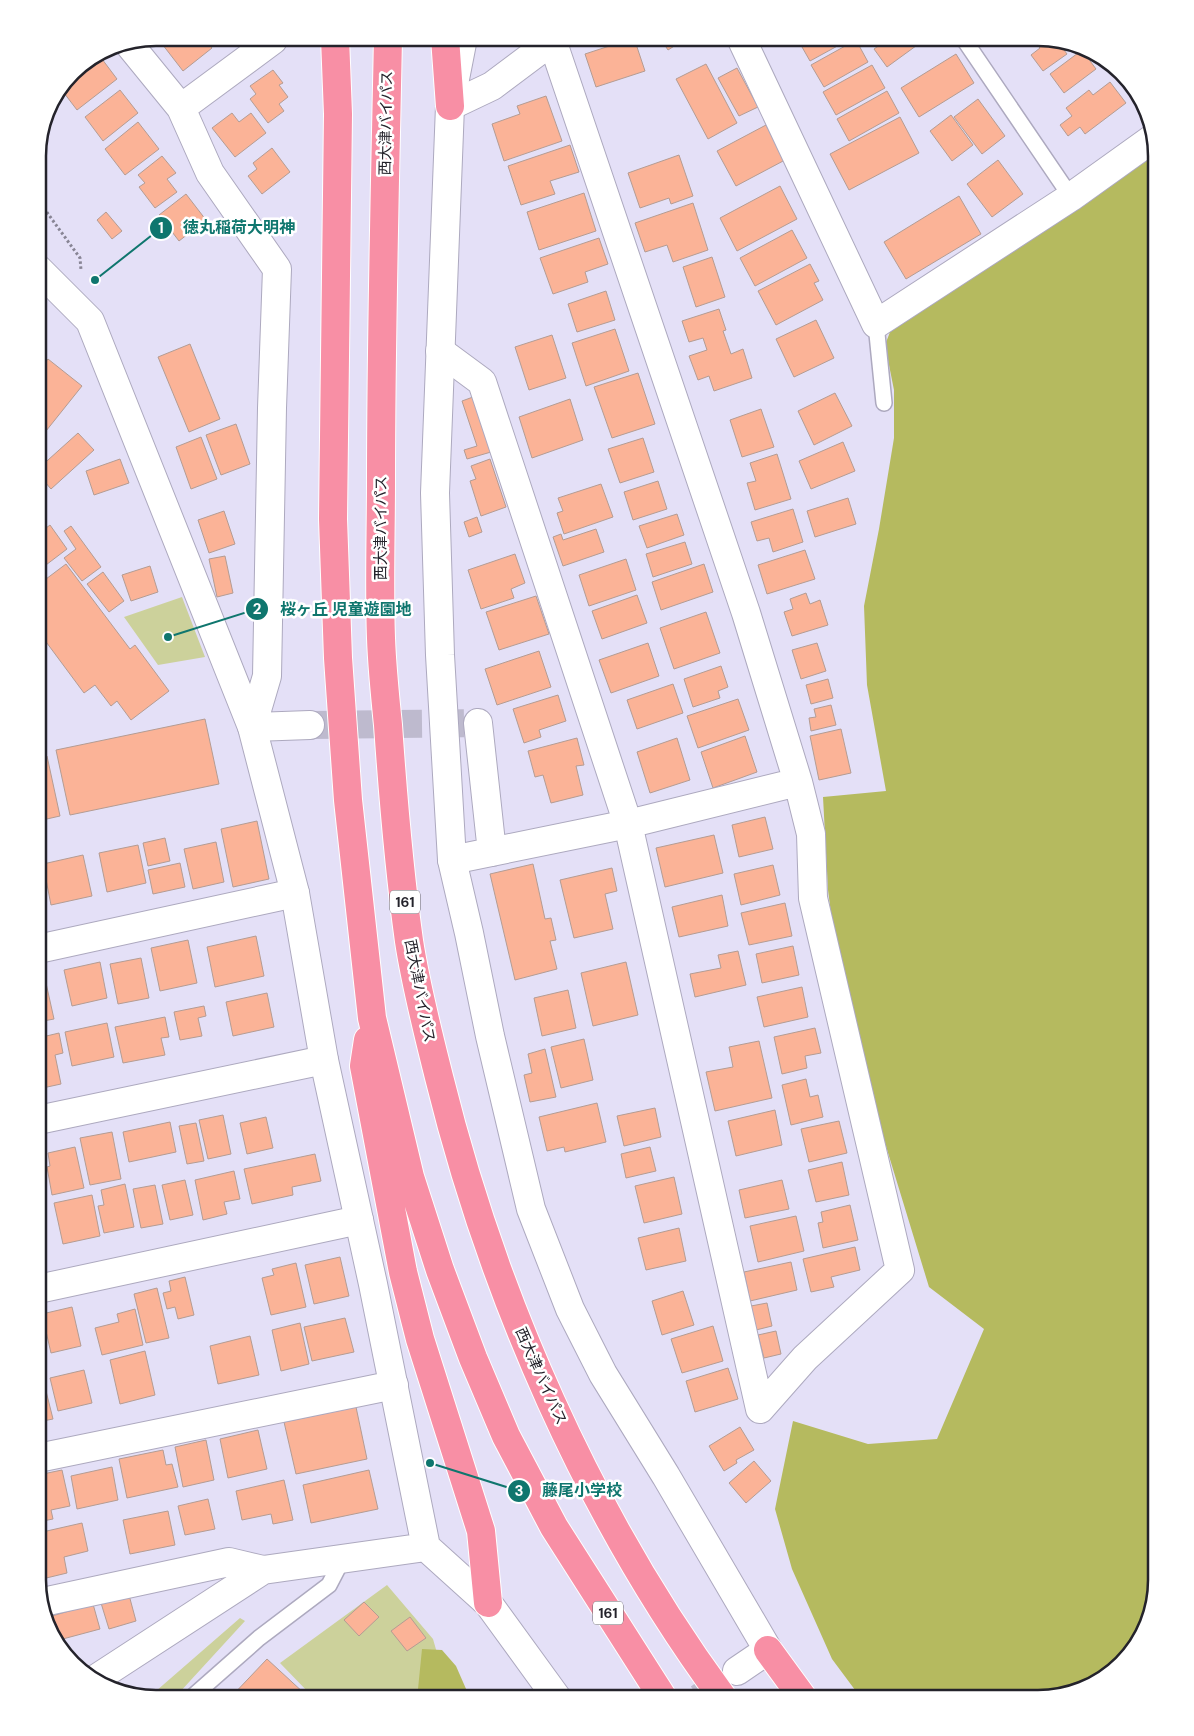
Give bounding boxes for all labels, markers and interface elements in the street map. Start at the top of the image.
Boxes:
street label: 西大津バイパス [375,70,397,176]
callout: 徳丸稲荷大明神 [148,212,305,243]
text: 徳丸稲荷大明神 [183,217,295,238]
text: 1 [158,218,164,238]
street label: 西大津バイパス [371,476,391,580]
callout: 桜ヶ丘 児童遊園地 [245,594,422,625]
text: 2 [253,599,262,619]
text: 桜ヶ丘 児童遊園地 [280,599,412,620]
road number: 161 [390,890,420,914]
street label: 西大津バイパス [400,938,440,1044]
street label: 西大津バイパス [511,1324,571,1428]
callout: 藤尾小学校 [507,1475,632,1506]
text: 藤尾小学校 [542,1480,622,1501]
text: 3 [514,1481,524,1501]
road number: 161 [593,1602,623,1625]

